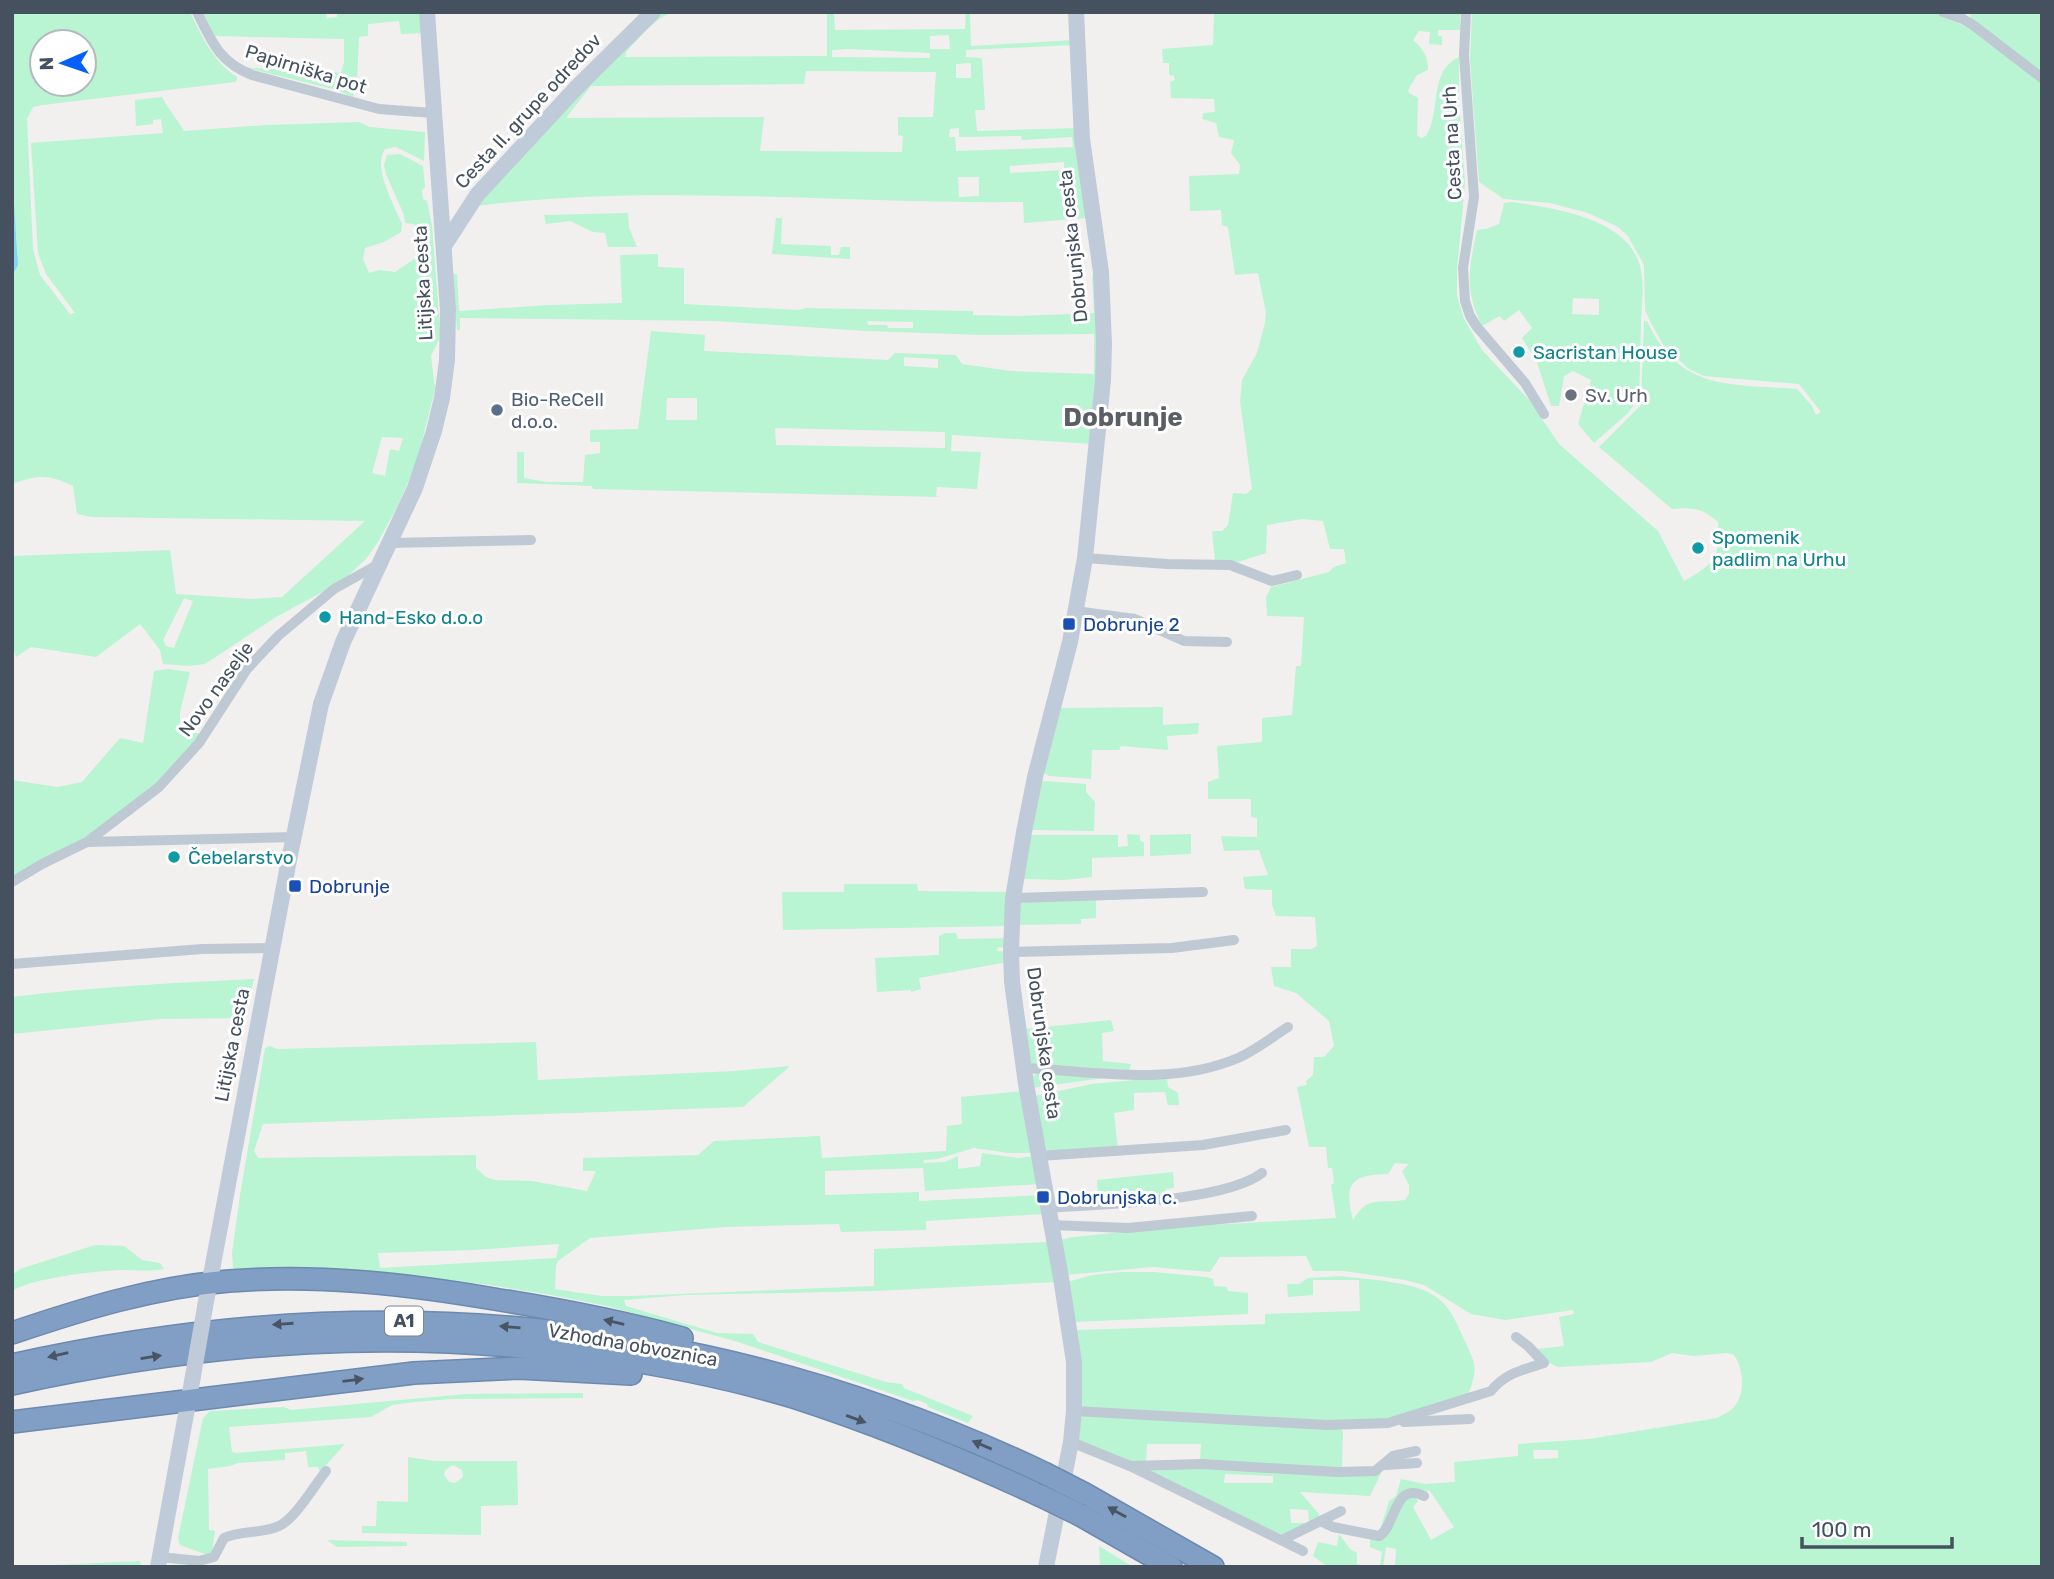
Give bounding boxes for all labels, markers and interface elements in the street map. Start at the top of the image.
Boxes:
north arrow [28,28,98,98]
street label: Cesta II. grupe odredov [450,29,606,193]
street label: Papirniška pot [243,40,370,99]
text: N [35,56,58,71]
street label: Cesta na Urh [1438,85,1466,201]
street label: Dobrunjska cesta [1054,168,1092,324]
street label: Litijska cesta [408,225,438,341]
place label: Sacristan House [1533,341,1678,364]
marker: Sacristan House [1511,344,1527,360]
place label: Sv. Urh [1585,384,1648,407]
marker: Sv. Urh [1563,387,1579,403]
place label: Bio-ReCell d.o.o. [511,388,604,433]
marker: Bio-ReCell d.o.o. [489,402,505,418]
district label: Dobrunje [1063,402,1183,433]
place label: Spomenik padlim na Urhu [1712,526,1846,571]
marker: Spomenik padlim na Urhu [1690,540,1706,556]
place label: Hand-Esko d.o.o [339,606,483,629]
marker: Hand-Esko d.o.o [317,609,333,625]
place label: Dobrunje 2 [1083,613,1180,636]
marker: Dobrunje 2 [1061,616,1077,632]
street label: Novo naselje [174,637,258,741]
place label: Čebelarstvo [188,846,294,869]
marker: Čebelarstvo [166,849,182,865]
place label: Dobrunje [309,875,390,898]
marker: Dobrunje [287,878,303,894]
street label: Dobrunjska cesta [1022,965,1066,1121]
street label: Litijska cesta [210,986,254,1104]
place label: Dobrunjska c. [1057,1186,1177,1209]
marker: Dobrunjska c. [1035,1189,1051,1205]
road number: A1 [385,1306,423,1336]
one-way arrow [603,1316,625,1327]
one-way arrow [272,1319,294,1330]
street label: Vzhodna obvoznica [546,1319,720,1371]
one-way arrow [499,1321,521,1332]
one-way arrow [47,1350,69,1361]
one-way arrow [141,1351,163,1362]
one-way arrow [342,1374,364,1385]
one-way arrow [846,1414,867,1425]
one-way arrow [972,1439,992,1451]
one-way arrow [1107,1506,1127,1517]
scale bar [1802,1506,1952,1550]
text: 100 m [1812,1517,1871,1542]

